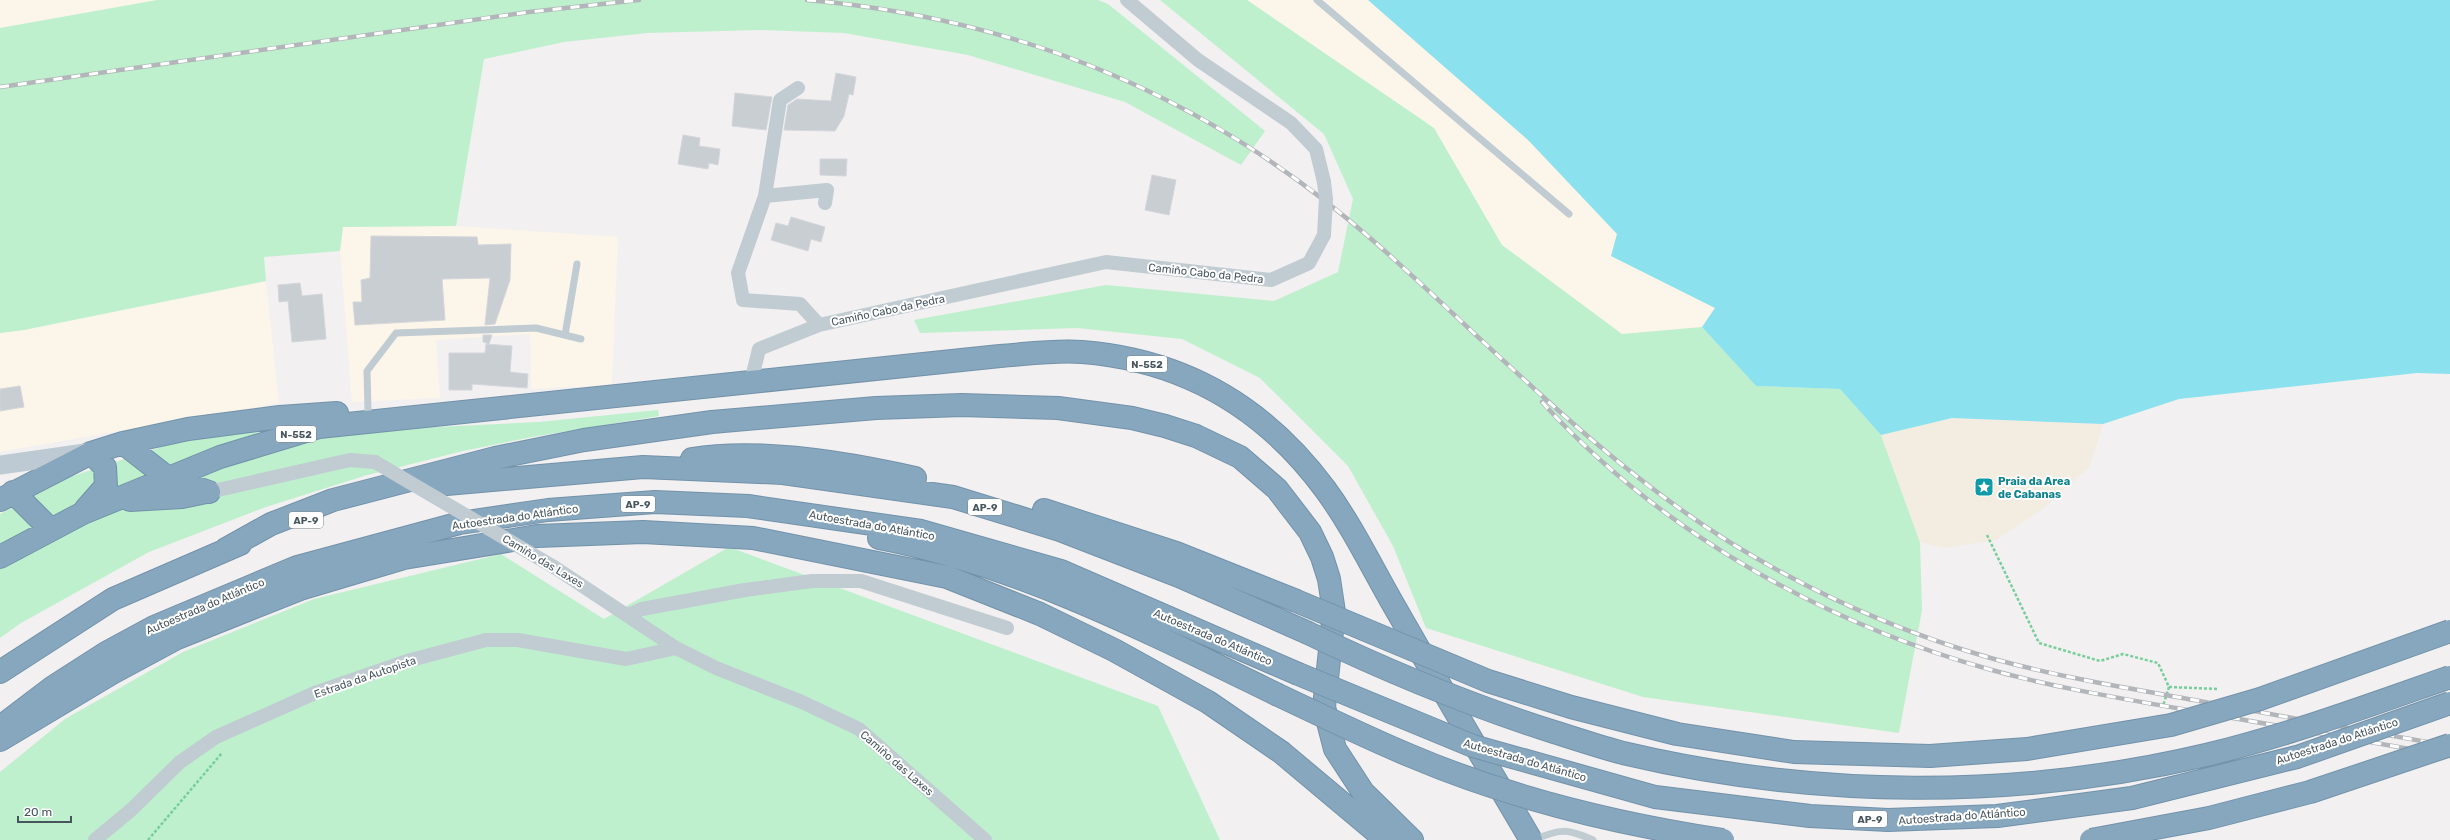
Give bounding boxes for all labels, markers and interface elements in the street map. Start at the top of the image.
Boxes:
street label: Camiño Cabo da Pedra [1148,261,1264,286]
street label: Camiño Cabo da Pedra [830,292,946,329]
road number: N-552 [1127,356,1167,372]
road number: N-552 [276,426,316,442]
place label: Praia da Area de Cabanas [1998,475,2070,501]
place icon: Praia da Area de Cabanas [1973,476,1995,498]
road number: AP-9 [621,496,655,512]
road number: AP-9 [968,499,1002,515]
street label: Autoestrada do Atlántico [451,502,579,533]
street label: Autoestrada do Atlántico [808,508,936,543]
road number: AP-9 [289,512,323,528]
street label: Camiño das Laxes [500,532,586,591]
street label: Autoestrada do Atlántico [144,576,266,637]
street label: Autoestrada do Atlántico [1152,607,1274,668]
street label: Estrada da Autopista [313,654,418,701]
street label: Autoestrada do Atlántico [2275,716,2400,767]
street label: Camiño das Laxes [858,728,936,799]
street label: Autoestrada do Atlántico [1462,737,1588,784]
scale bar [18,798,71,824]
text: 20 m [24,805,52,819]
street label: Autoestrada do Atlántico [1898,806,2026,827]
road number: AP-9 [1853,811,1887,827]

